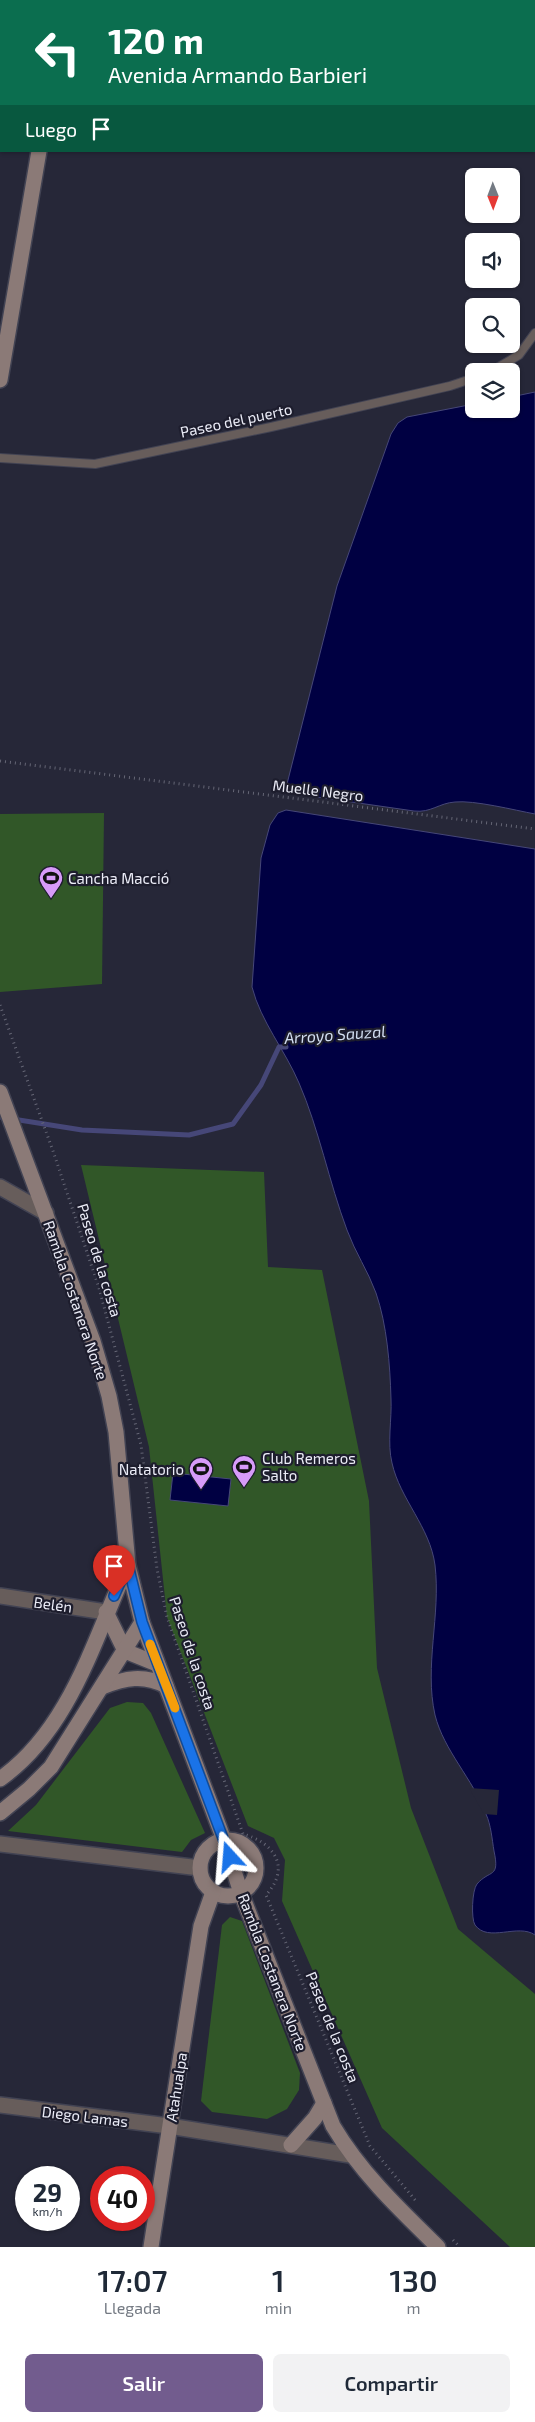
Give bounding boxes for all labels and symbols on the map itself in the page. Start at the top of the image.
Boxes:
north arrow [465,168,520,222]
street label: Paseo del puerto [178,399,294,441]
street label: Muelle Negro [272,775,364,805]
sports icon: Cancha Macció [38,865,64,899]
place label: Cancha Macció [68,869,169,887]
water label: Arroyo Sauzal [283,1021,386,1048]
street label: Paseo de la costa [74,1201,126,1319]
street label: Rambla Costanera Norte [40,1218,112,1382]
place label: Club Remeros Salto [262,1449,356,1484]
sports icon: Club Remeros Salto [231,1454,257,1488]
sports icon: Natatorio [188,1456,214,1490]
place label: Natatorio [119,1460,184,1478]
pin [93,1545,135,1596]
street label: Belén [33,1592,73,1616]
street label: Paseo de la costa [166,1594,220,1712]
position arrow [203,1830,255,1882]
street label: Rambla Costanera Norte [235,1891,311,2053]
street label: Paseo de la costa [303,1969,363,2085]
street label: Atahualpa [162,2051,190,2123]
street label: Diego Lamas [41,2102,129,2130]
speed limit sign: 40 [90,2166,155,2231]

